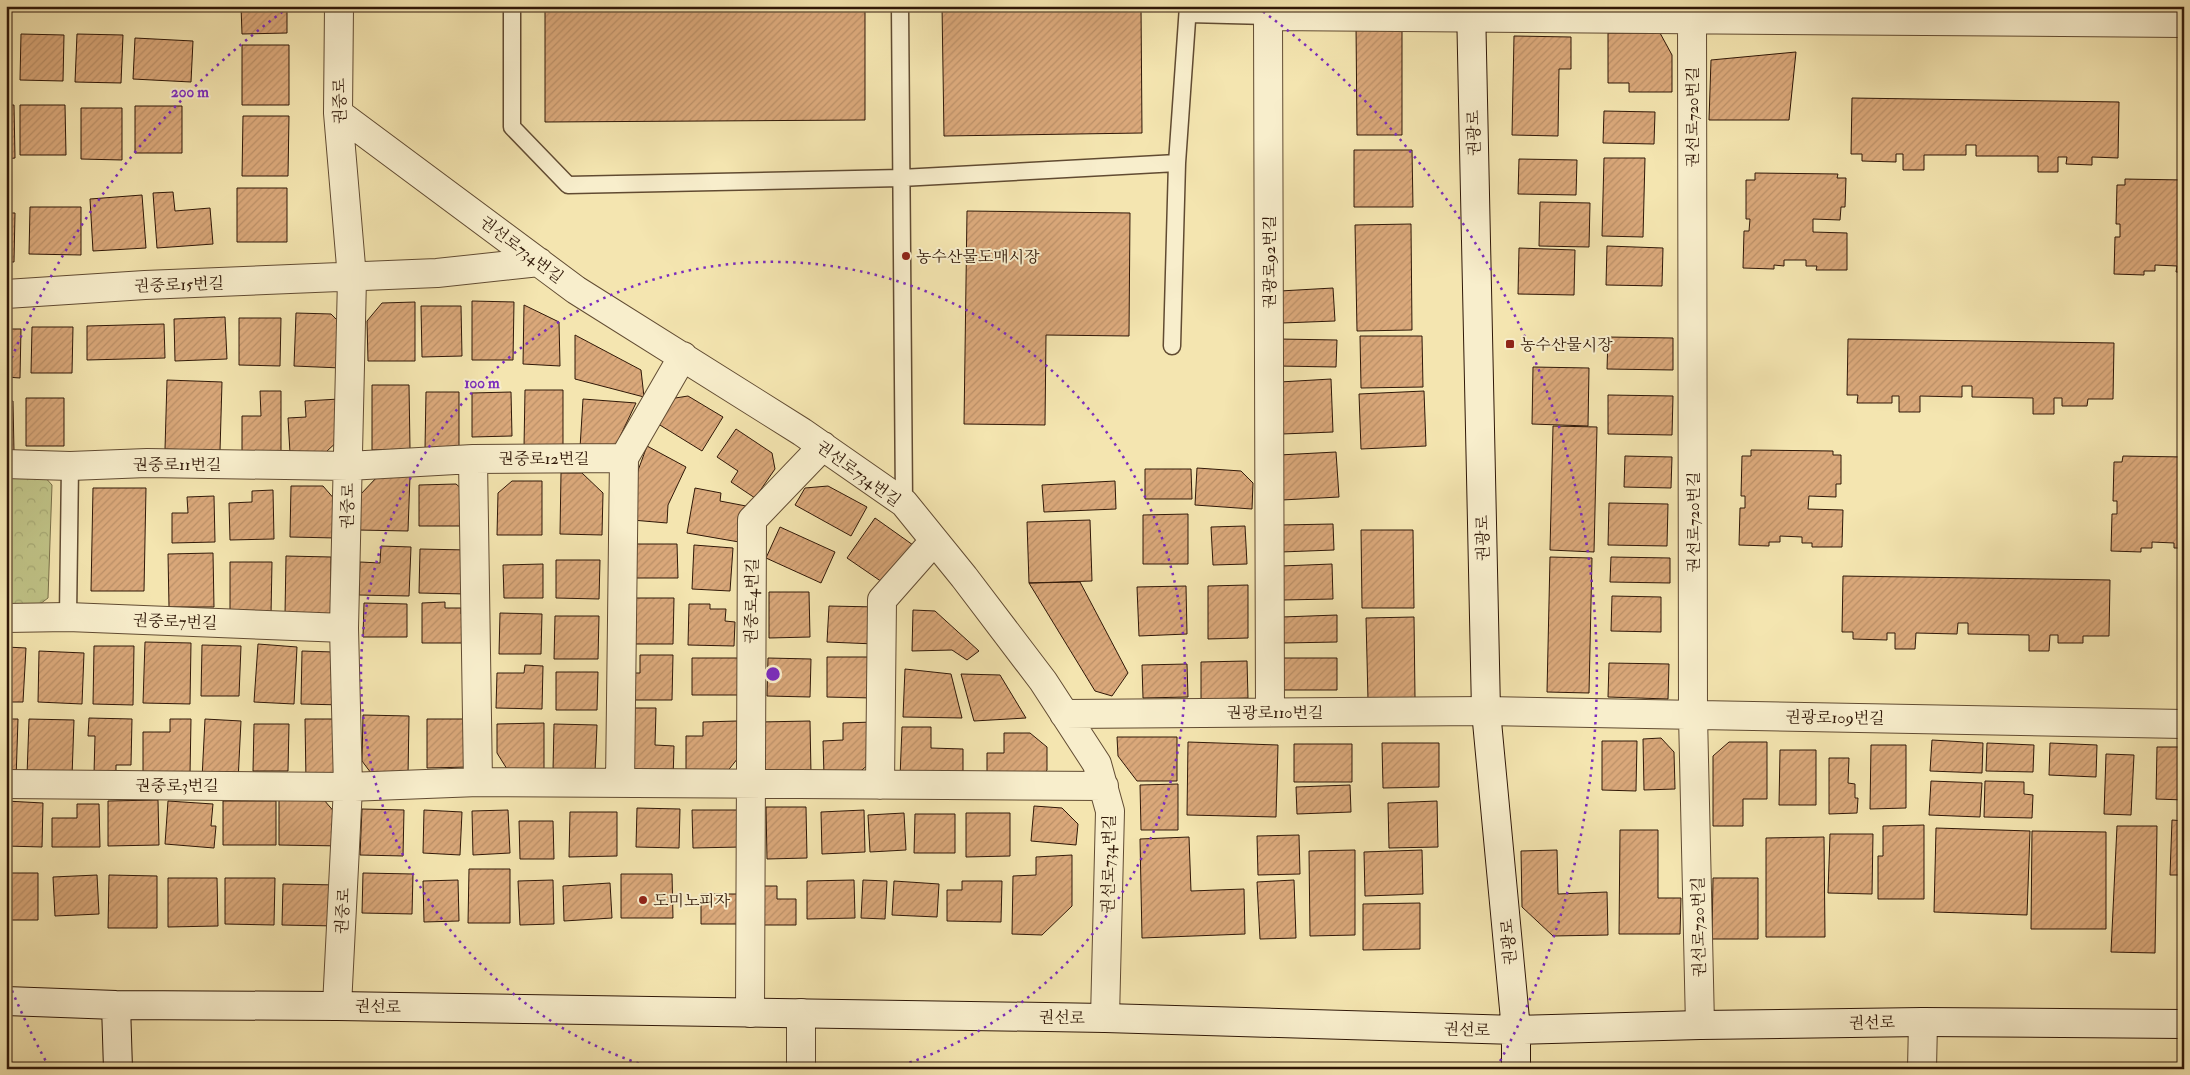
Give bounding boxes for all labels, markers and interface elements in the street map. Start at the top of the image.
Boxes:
street label: 권선로720번길 [1683,67,1703,167]
street label: 권중로 [330,77,350,124]
text: 200 m [171,83,209,102]
street label: 권광로 [1464,109,1484,156]
street label: 권선로734번길 [476,212,567,288]
street label: 권광로92번길 [1260,215,1280,309]
place label: 농수산물도매시장 [916,247,1040,267]
marker: 농수산물도매시장 [900,250,912,262]
street label: 권중로15번길 [134,273,224,297]
place label: 농수산물시장 [1520,335,1613,355]
marker: 농수산물시장 [1504,338,1516,350]
text: 100 m [464,374,500,393]
street label: 권선로734번길 [812,437,904,511]
street label: 권중로12번길 [498,449,590,469]
street label: 권중로11번길 [133,455,221,475]
street label: 권선로720번길 [1684,472,1704,572]
street label: 권중로 [338,482,358,529]
street label: 권광로 [1473,514,1493,561]
street label: 권중로4번길 [741,558,763,644]
street label: 권중로7번길 [132,611,218,633]
centre of rings [764,665,782,683]
street label: 권광로110번길 [1227,703,1323,723]
street label: 권광로109번길 [1785,707,1885,729]
street label: 권중로3번길 [135,776,219,796]
street label: 권선로734번길 [1098,814,1120,914]
street label: 권선로720번길 [1688,876,1710,978]
street label: 권중로 [332,887,354,935]
place label: 도미노피자 [653,891,731,911]
marker: 도미노피자 [637,894,649,906]
street label: 권광로 [1497,917,1521,966]
street label: 권선로 [355,997,402,1017]
street label: 권선로 [1039,1008,1086,1028]
street label: 권선로 [1849,1013,1896,1033]
street label: 권선로 [1443,1019,1491,1041]

